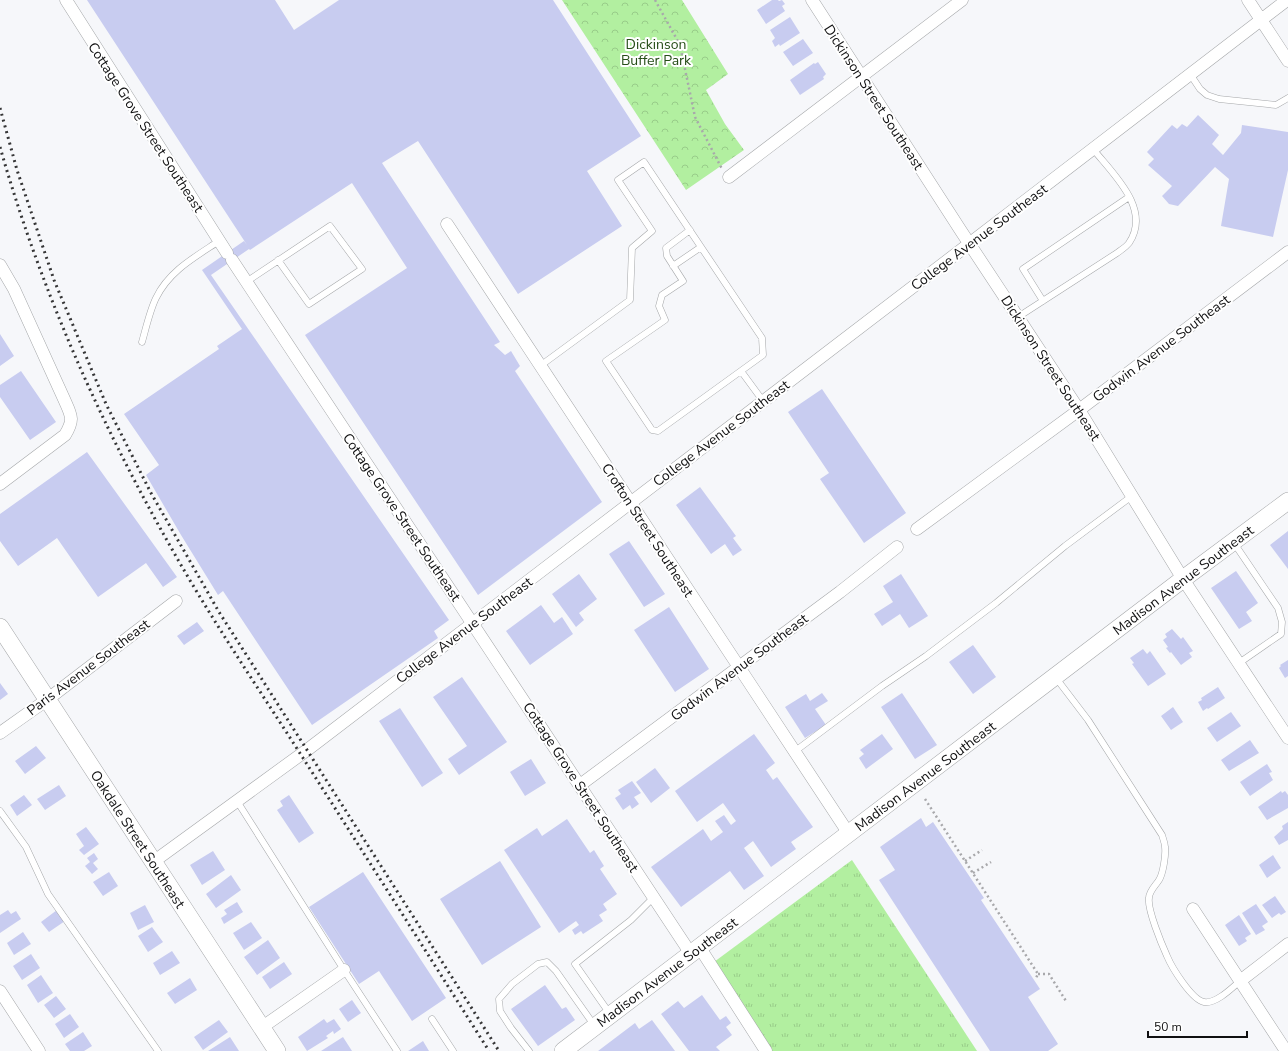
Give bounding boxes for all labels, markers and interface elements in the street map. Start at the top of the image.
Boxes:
street label: Dickinson Street Southeast [819,21,928,174]
park label: Dickinson Buffer Park [621,35,692,70]
street label: Cottage Grove Street Southeast [83,39,208,216]
street label: College Avenue Southeast [907,180,1052,295]
street label: Godwin Avenue Southeast [1089,290,1234,406]
street label: Dickinson Street Southeast [996,292,1105,445]
street label: College Avenue Southeast [649,376,794,491]
street label: Cottage Grove Street Southeast [338,429,465,605]
street label: Crofton Street Southeast [597,460,698,601]
street label: Madison Avenue Southeast [1109,521,1258,640]
street label: College Avenue Southeast [392,573,537,688]
street label: Godwin Avenue Southeast [667,609,812,725]
street label: Paris Avenue Southeast [23,615,154,720]
street label: Cottage Grove Street Southeast [518,699,643,876]
street label: Madison Avenue Southeast [851,717,1000,836]
street label: Oakdale Street Southeast [86,767,189,912]
street label: Madison Avenue Southeast [593,913,742,1032]
scale bar [1148,1013,1247,1039]
text: 50 m [1154,1019,1182,1035]

